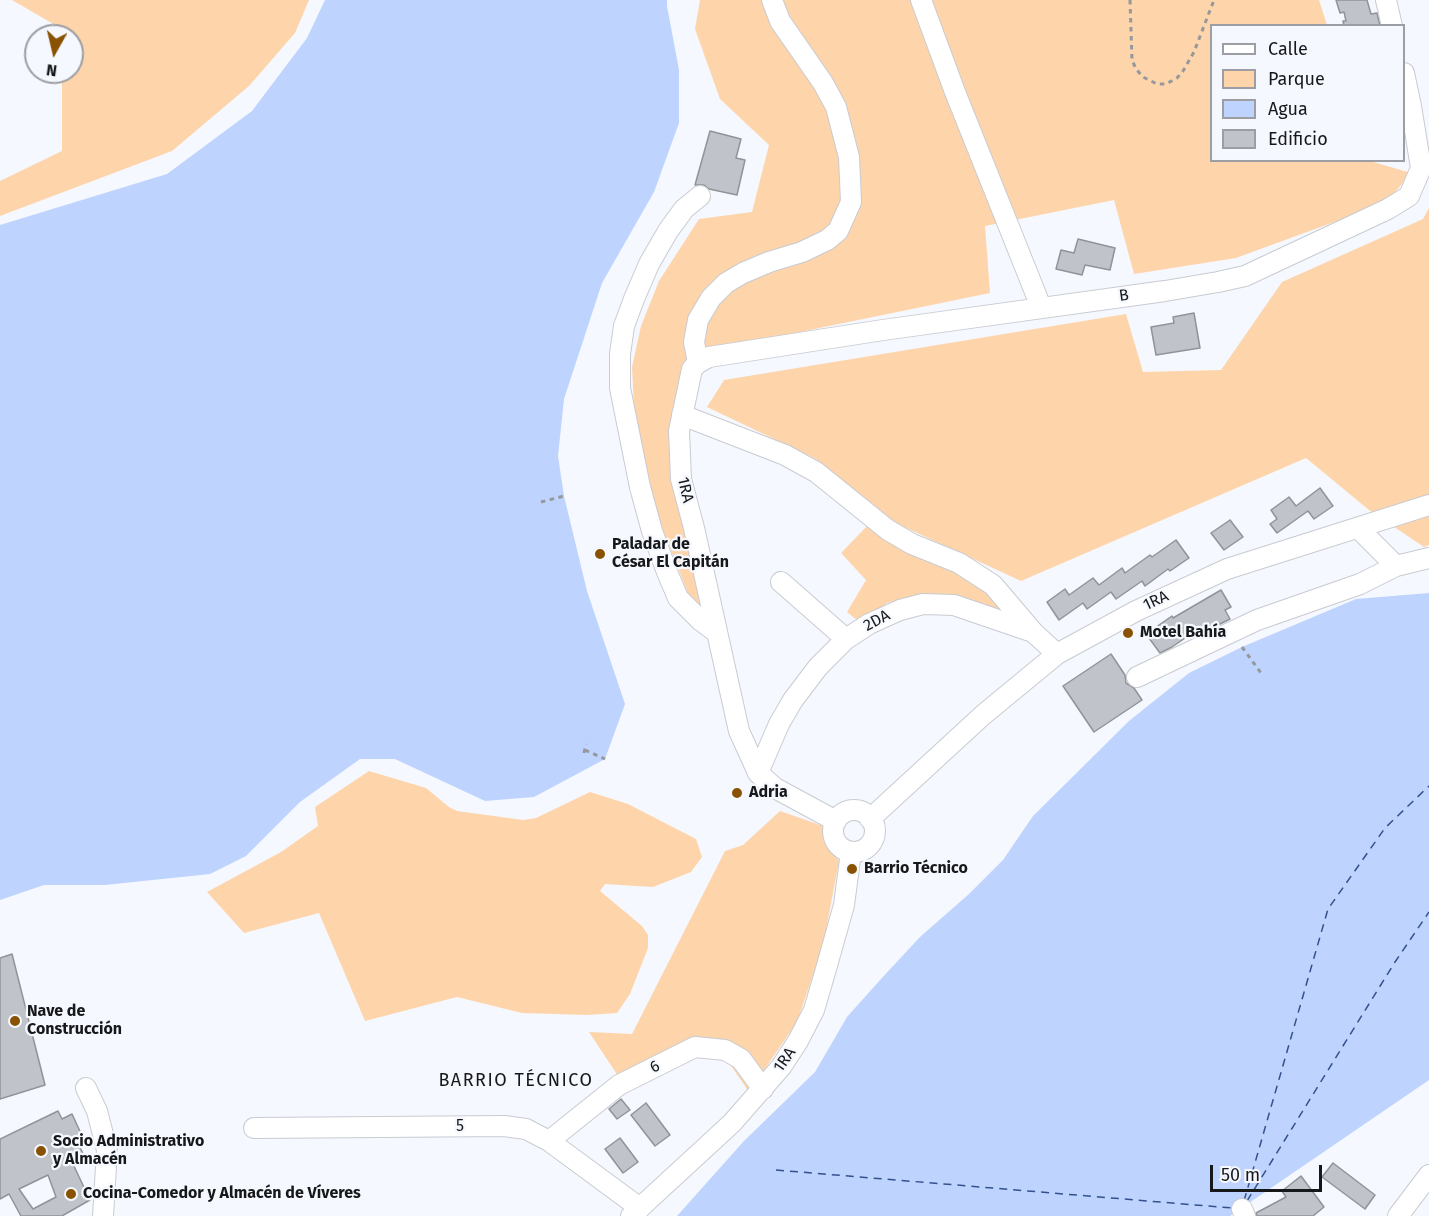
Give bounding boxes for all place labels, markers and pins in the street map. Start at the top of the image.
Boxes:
place label: Paladar de César El Capitán [612,535,729,573]
marker: Paladar de César El Capitán [593,547,607,561]
place label: Motel Bahía [1140,623,1226,643]
marker: Motel Bahía [1121,626,1135,640]
place label: Adria [749,783,788,803]
marker: Adria [730,786,744,800]
place label: Barrio Técnico [864,859,968,879]
marker: Barrio Técnico [845,862,859,876]
place label: Nave de Construcción [27,1002,122,1040]
marker: Nave de Construcción [8,1014,22,1028]
place label: Socio Administrativo y Almacén [53,1132,204,1170]
marker: Socio Administrativo y Almacén [34,1144,48,1158]
place label: Cocina-Comedor y Almacén de Víveres [83,1184,361,1204]
marker: Cocina-Comedor y Almacén de Víveres [64,1187,78,1201]

